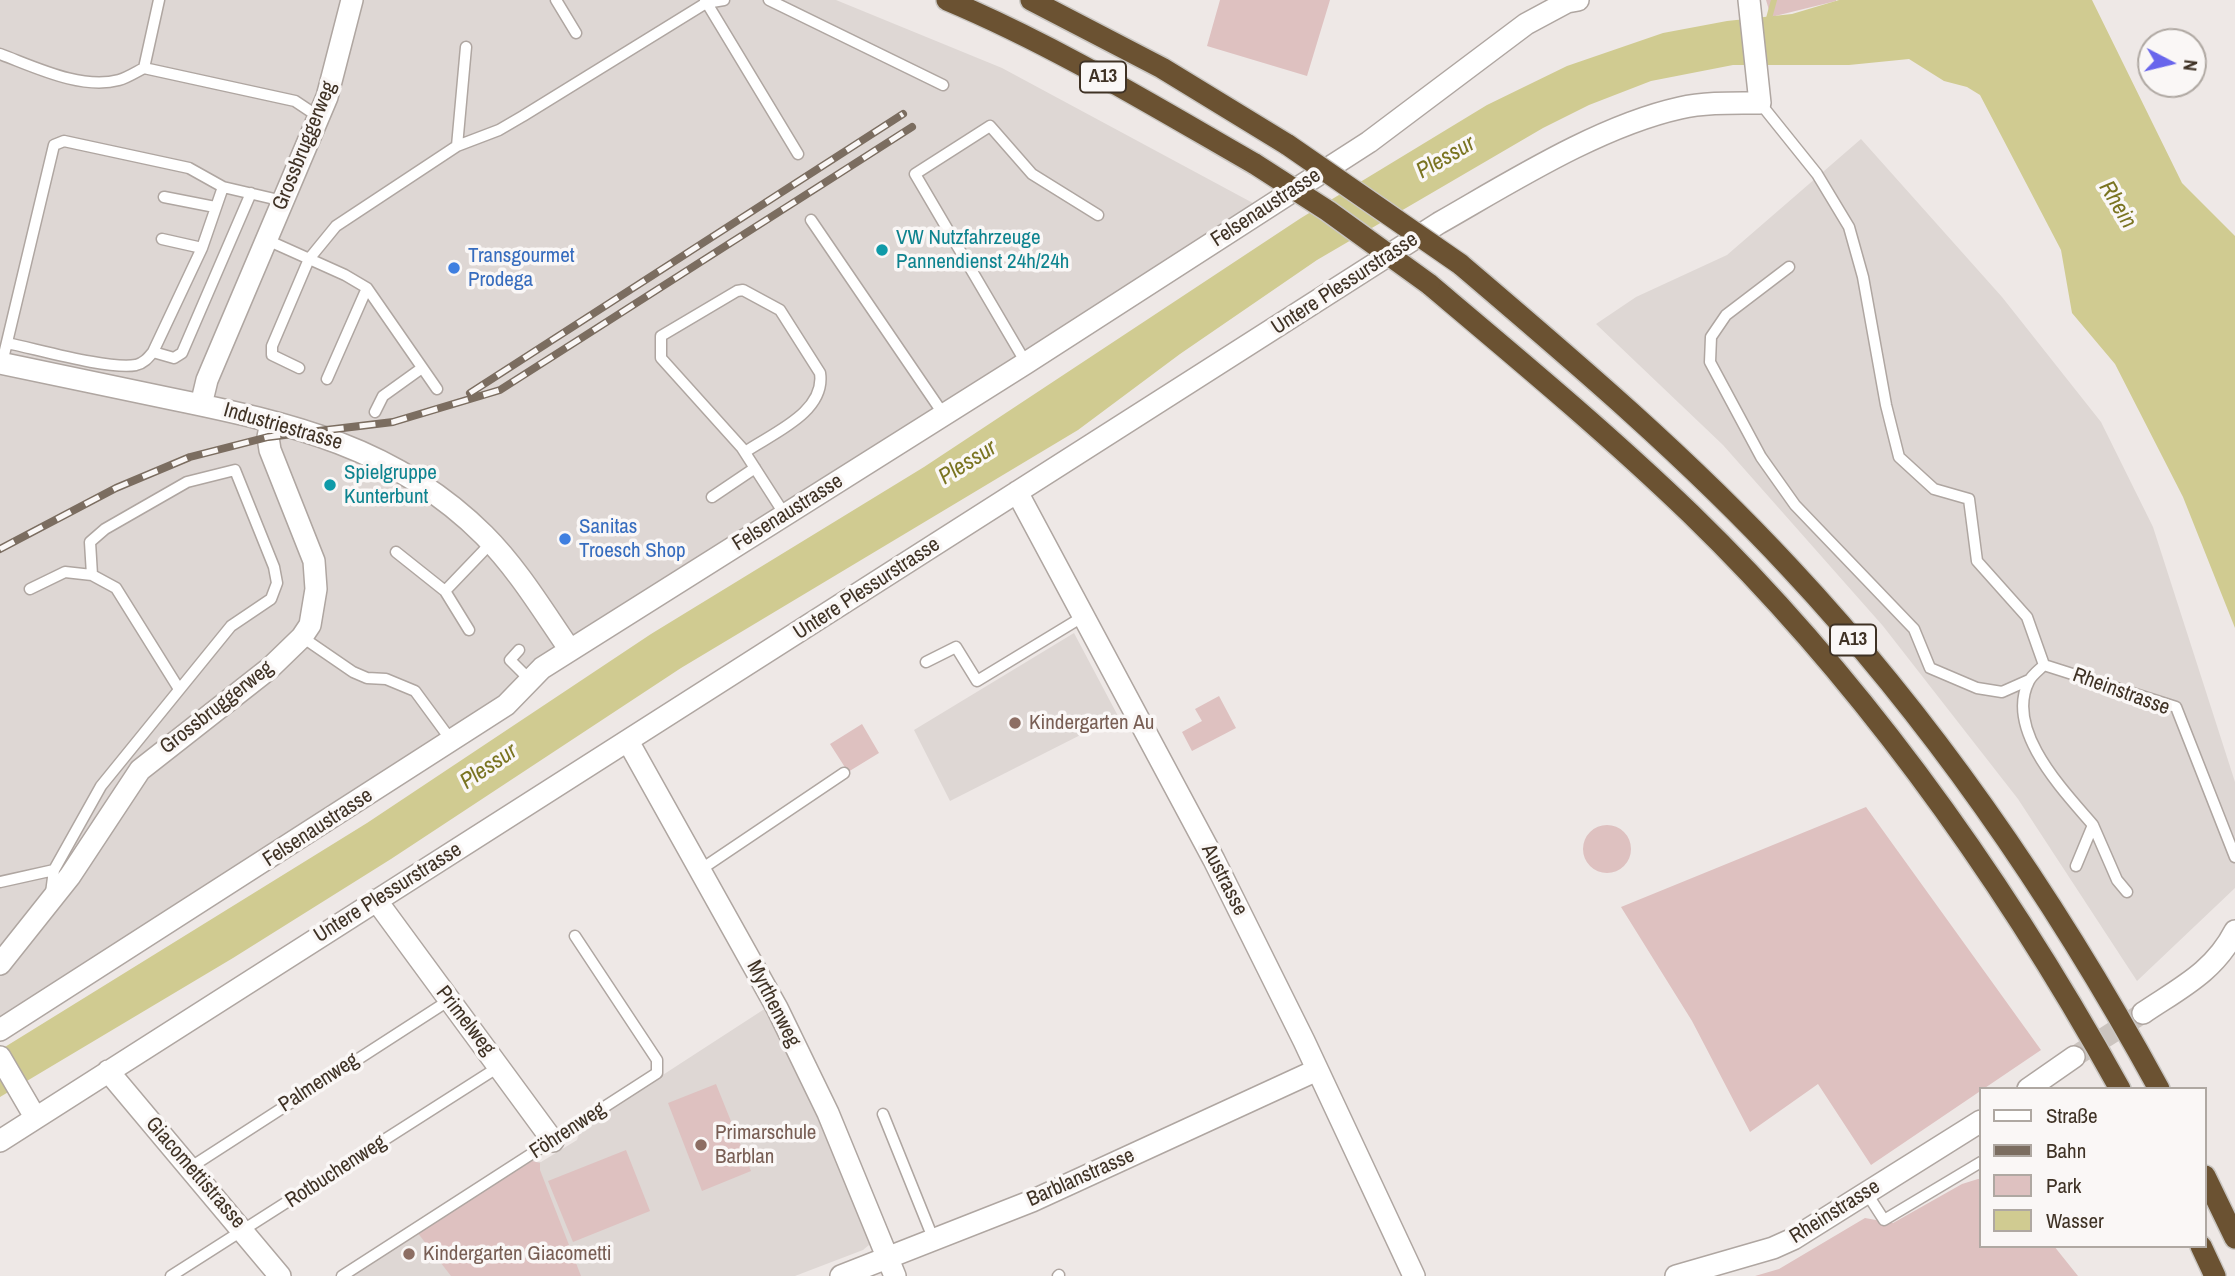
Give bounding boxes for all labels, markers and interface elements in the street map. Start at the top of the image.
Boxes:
north arrow [2137,28,2207,98]
text: N [2177,58,2204,72]
road number: A13 [1080,61,1126,92]
street label: Grossbruggerweg [268,78,342,214]
water label: Plessur [1412,130,1480,186]
street label: Felsenaustrasse [1207,163,1325,253]
water label: Rhein [2092,176,2142,234]
place label: VW Nutzfahrzeuge Pannendienst 24h/24h [896,225,1069,275]
street label: Untere Plessurstrasse [1267,227,1423,341]
marker: VW Nutzfahrzeuge Pannendienst 24h/24h [874,242,890,258]
place label: Transgourmet Prodega [468,243,575,293]
marker: Transgourmet Prodega [446,260,462,276]
street label: Industriestrasse [221,398,345,456]
water label: Plessur [934,435,1002,491]
place label: Spielgruppe Kunterbunt [344,460,437,510]
street label: Felsenaustrasse [728,469,848,557]
marker: Spielgruppe Kunterbunt [322,477,338,493]
place label: Sanitas Troesch Shop [579,514,686,564]
marker: Sanitas Troesch Shop [557,531,573,547]
street label: Untere Plessurstrasse [789,532,945,646]
road number: A13 [1830,624,1876,656]
street label: Grossbruggerweg [155,656,279,760]
street label: Rheinstrasse [2069,663,2173,721]
place label: Kindergarten Au [1029,710,1154,736]
marker: Kindergarten Au [1007,715,1023,731]
water label: Plessur [455,738,523,796]
street label: Felsenaustrasse [259,783,377,873]
street label: Untere Plessurstrasse [309,837,467,949]
street label: Austrasse [1195,840,1253,920]
street label: Myrthenweg [740,956,806,1052]
street label: Primelweg [430,981,500,1061]
street label: Palmenweg [274,1048,364,1118]
legend [1980,1087,2207,1248]
street label: Föhrenweg [525,1097,611,1165]
text: Straße [2046,1101,2098,1130]
street label: Giacomettistrasse [140,1112,250,1234]
place label: Primarschule Barblan [715,1120,816,1170]
street label: Rotbuchenweg [281,1130,391,1214]
text: Bahn [2046,1136,2086,1165]
marker: Primarschule Barblan [693,1137,709,1153]
street label: Barblanstrasse [1023,1143,1139,1213]
text: Park [2046,1171,2081,1200]
street label: Rheinstrasse [1785,1174,1885,1250]
text: Wasser [2046,1206,2104,1235]
place label: Kindergarten Giacometti [423,1241,612,1267]
marker: Kindergarten Giacometti [401,1246,417,1262]

